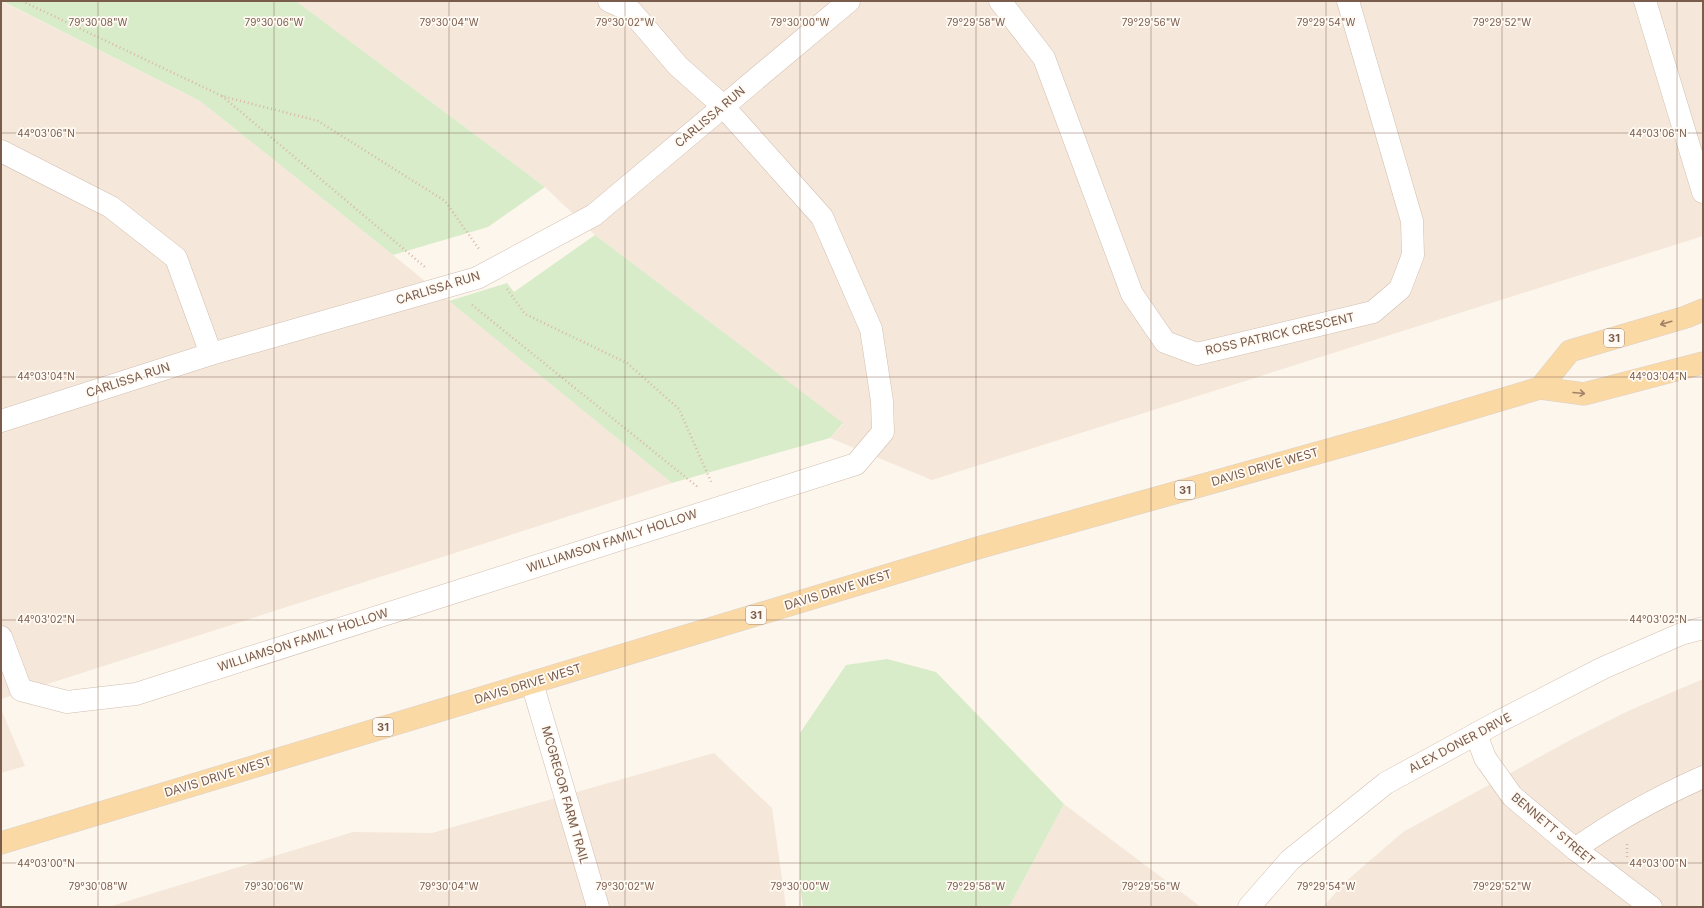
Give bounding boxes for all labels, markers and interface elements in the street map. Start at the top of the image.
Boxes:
text: 79°30'08"W [69,16,128,28]
text: 79°30'06"W [245,16,304,28]
text: 79°30'04"W [419,16,479,28]
text: 79°30'02"W [596,16,655,28]
text: 79°30'00"W [771,16,830,28]
text: 79°29'58"W [947,16,1005,28]
text: 79°29'56"W [1122,16,1180,28]
text: 79°29'54"W [1297,16,1355,28]
text: 79°29'52"W [1473,16,1531,28]
street label: CARLISSA RUN [671,83,748,150]
text: 44°03'06"N [17,127,75,139]
text: 44°03'06"N [1629,127,1687,139]
street label: CARLISSA RUN [394,268,482,307]
street label: ROSS PATRICK CRESCENT [1204,309,1356,358]
one-way arrow [1660,320,1673,327]
road number: 31 [1604,329,1624,347]
street label: CARLISSA RUN [84,359,172,400]
text: 44°03'04"N [17,370,75,382]
text: 44°03'04"N [1629,370,1687,382]
one-way arrow [1572,389,1585,397]
street label: DAVIS DRIVE WEST [1209,444,1321,489]
road number: 31 [1175,481,1195,499]
street label: WILLIAMSON FAMILY HOLLOW [524,506,699,575]
street label: DAVIS DRIVE WEST [782,566,893,613]
street label: WILLIAMSON FAMILY HOLLOW [215,605,390,674]
road number: 31 [746,606,766,624]
text: 44°03'02"N [17,613,75,625]
text: 44°03'02"N [1629,613,1687,625]
street label: DAVIS DRIVE WEST [472,660,583,707]
street label: ALEX DONER DRIVE [1406,709,1514,776]
road number: 31 [373,718,393,736]
street label: MCGREGOR FARM TRAIL [539,724,592,866]
street label: DAVIS DRIVE WEST [162,753,273,800]
street label: BENNETT STREET [1508,789,1598,868]
text: 44°03'00"N [17,857,75,869]
text: 44°03'00"N [1629,857,1687,869]
text: 79°30'08"W [69,880,128,892]
text: 79°30'06"W [245,880,304,892]
text: 79°30'04"W [419,880,479,892]
text: 79°30'02"W [596,880,655,892]
text: 79°30'00"W [771,880,830,892]
text: 79°29'58"W [947,880,1005,892]
text: 79°29'56"W [1122,880,1180,892]
text: 79°29'54"W [1297,880,1355,892]
text: 79°29'52"W [1473,880,1531,892]

